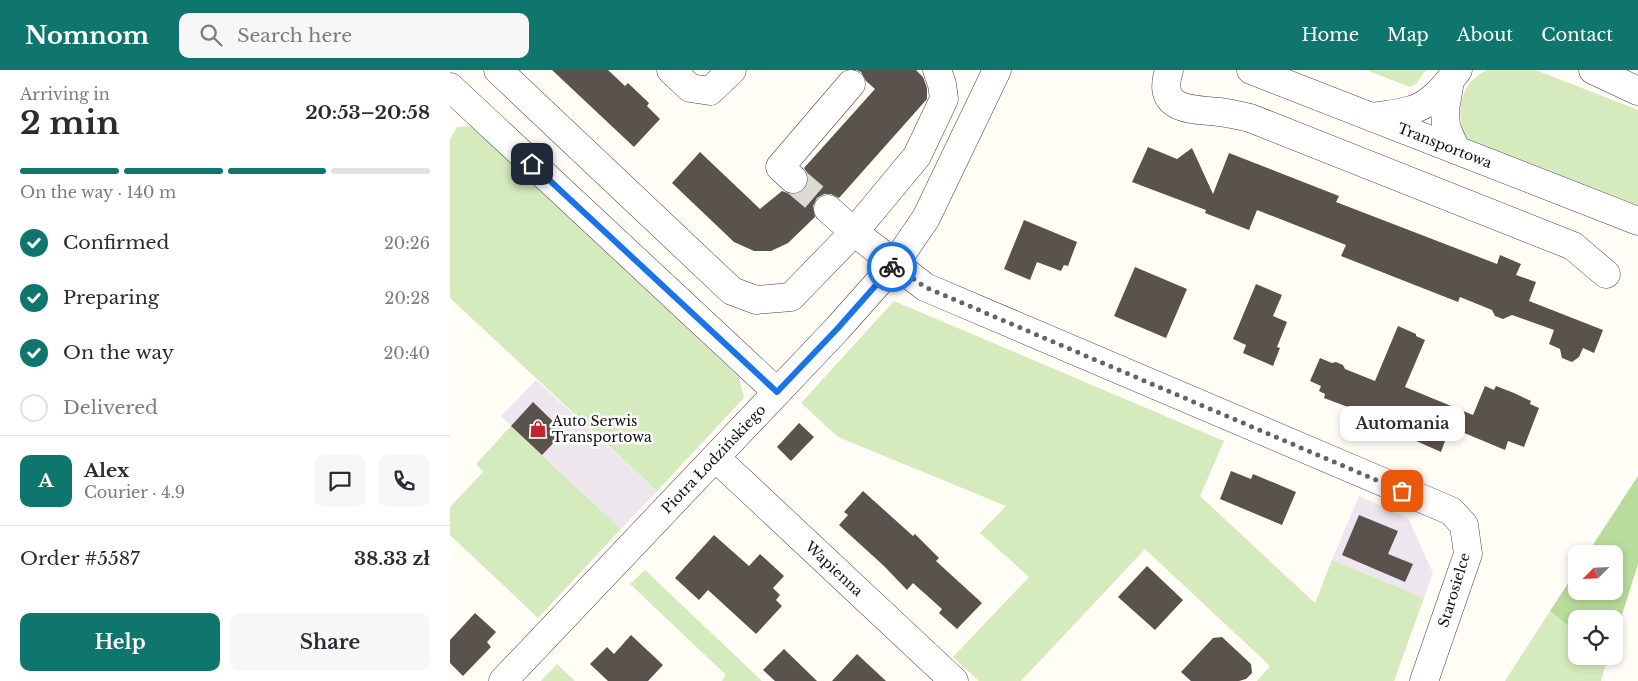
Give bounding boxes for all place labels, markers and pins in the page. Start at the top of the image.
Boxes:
pin [511,143,553,185]
callout: Automania [1340,406,1464,441]
place label: Auto Serwis Transportowa [551,412,652,446]
shop icon: Auto Serwis Transportowa [528,419,548,439]
pin [1381,470,1423,512]

